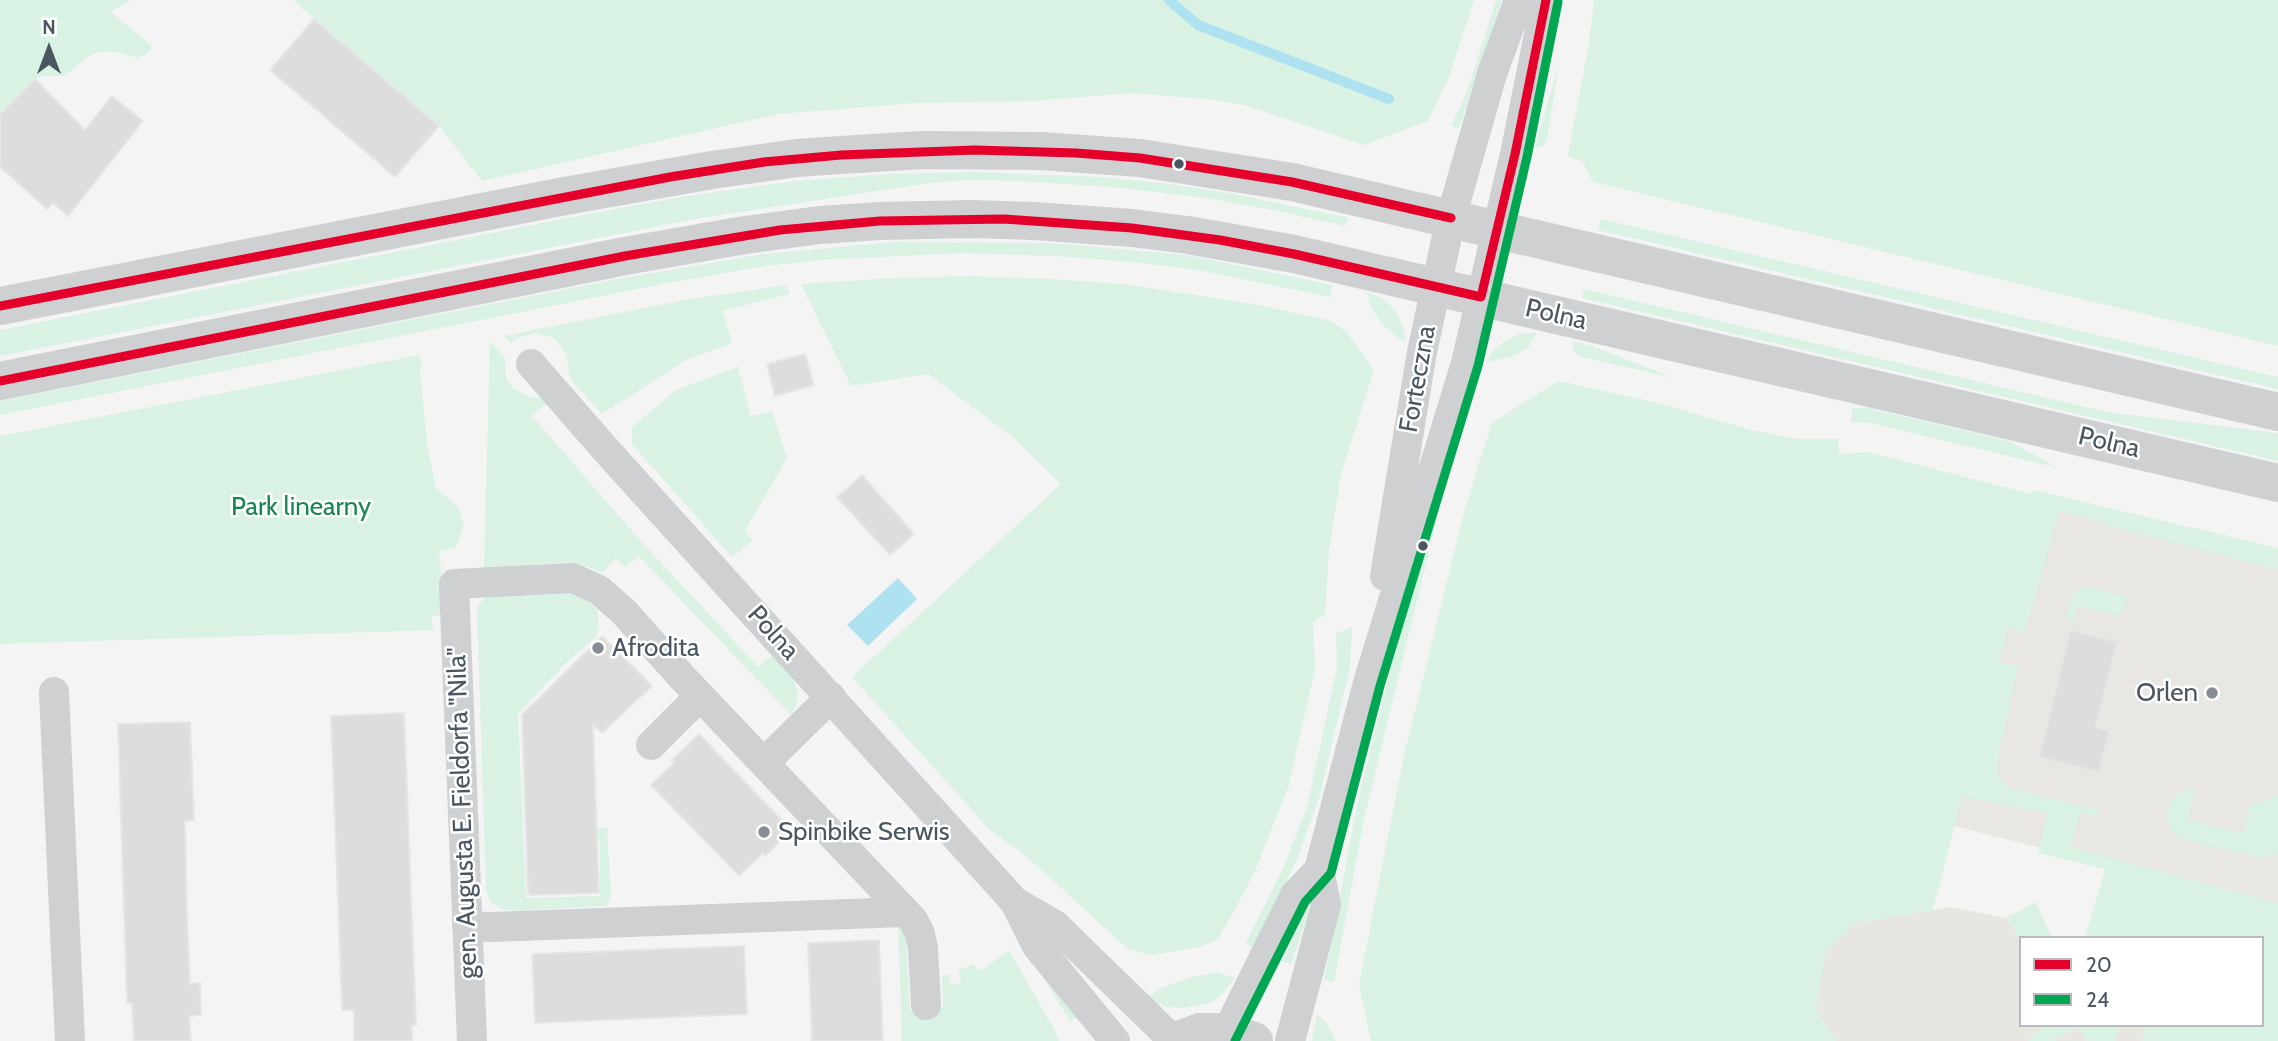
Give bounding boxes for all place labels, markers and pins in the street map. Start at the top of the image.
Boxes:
unlabelled marker [1172,157,1186,171]
unlabelled marker [1416,539,1430,553]
place label: Afrodita [612,632,700,664]
marker: Afrodita [590,640,606,656]
place label: Orlen [2136,677,2198,709]
marker: Orlen [2204,685,2220,701]
place label: Spinbike Serwis [778,816,950,848]
marker: Spinbike Serwis [756,824,772,840]

